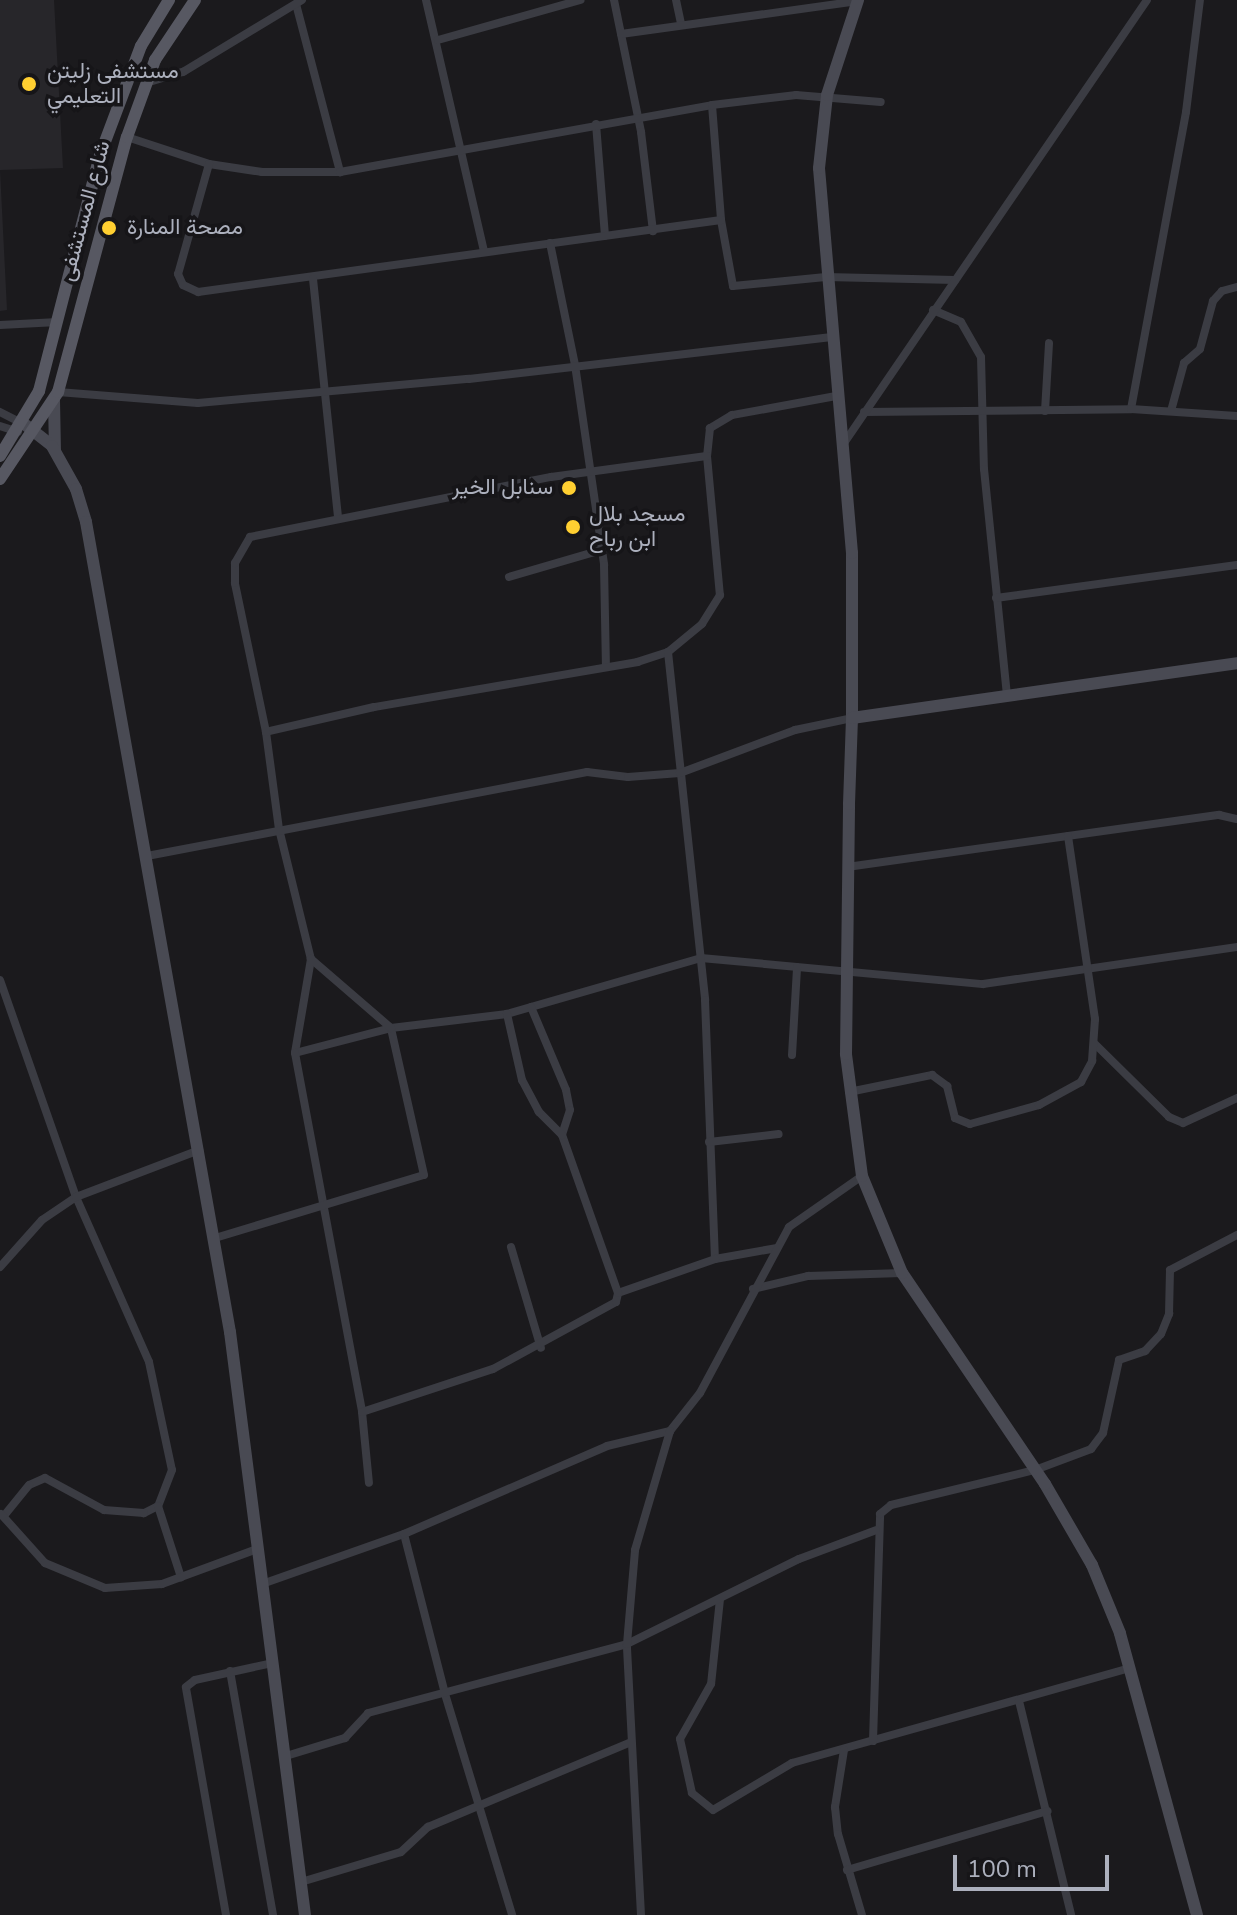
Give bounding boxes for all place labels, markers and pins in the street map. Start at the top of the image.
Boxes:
place label: مستشفى زليتن التعليمي [47,58,179,110]
marker: مستشفى زليتن التعليمي [18,73,40,95]
place label: مصحة المنارة [127,215,243,241]
marker: مصحة المنارة [98,217,120,239]
place label: سنابل الخير [452,475,553,501]
marker: سنابل الخير [560,479,578,497]
place label: مسجد بلال ابن رباح [589,501,685,552]
marker: مسجد بلال ابن رباح [564,518,582,536]

